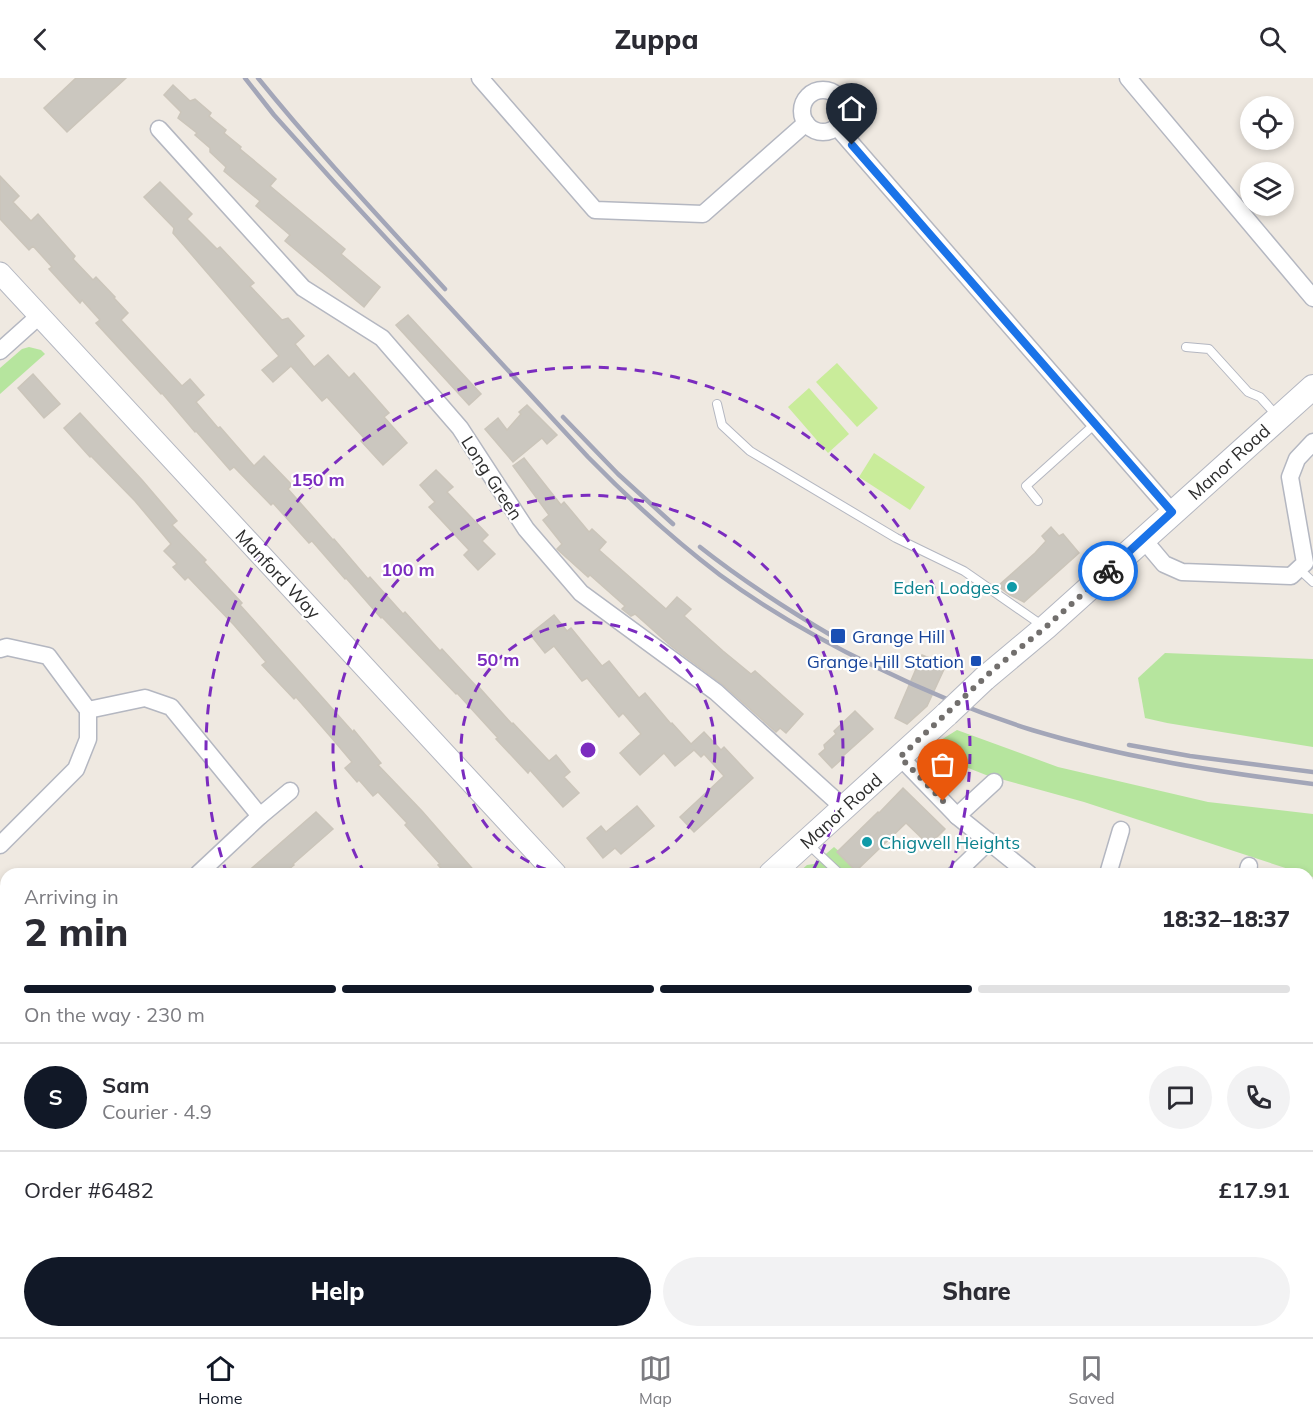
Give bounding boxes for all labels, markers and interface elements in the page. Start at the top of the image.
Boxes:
text: Zuppa [615,22,698,56]
icon: back [24,23,57,56]
icon: search [1256,23,1289,56]
pin [826,83,877,145]
icon: home [835,92,868,125]
map controls [1240,96,1294,216]
button: locate [1240,96,1294,150]
button: layers [1240,162,1294,216]
street label: Manor Road [1183,419,1275,505]
street label: Long Green [456,432,528,524]
text: 150 m [291,468,345,491]
street label: Manford Way [231,524,326,624]
courier [1078,541,1138,601]
icon: bike [1092,555,1125,588]
text: 100 m [381,558,435,581]
place label: Eden Lodges [893,576,1000,599]
marker: Eden Lodges [1005,580,1019,594]
place label: Grange Hill [852,625,945,648]
marker: Grange Hill [829,627,847,645]
text: 50 m [477,648,519,671]
place label: Grange Hill Station [807,650,964,673]
marker: Grange Hill Station [969,654,983,668]
pin [917,739,968,801]
centre of rings [578,740,598,760]
icon: bag [926,748,959,781]
street label: Manor Road [795,768,887,854]
place label: Chigwell Heights [879,831,1020,854]
marker: Chigwell Heights [860,835,874,849]
text: Arriving in [24,884,119,909]
text: 18:32–18:37 [1162,905,1290,933]
text: 2 min [24,907,129,956]
text: On the way · 230 m [24,1002,205,1027]
button: chat [1149,1066,1212,1129]
button: phone [1227,1066,1290,1129]
text: Sam [102,1071,150,1099]
text: S [48,1083,63,1111]
text: Courier · 4.9 [102,1099,212,1124]
text: Order #6482 [24,1176,154,1204]
text: £17.91 [1219,1176,1290,1204]
button: Help [24,1257,651,1326]
button: Share [663,1257,1290,1326]
tab: Home [198,1352,242,1408]
tab: Map [639,1352,672,1408]
tab: Saved [1069,1352,1115,1408]

